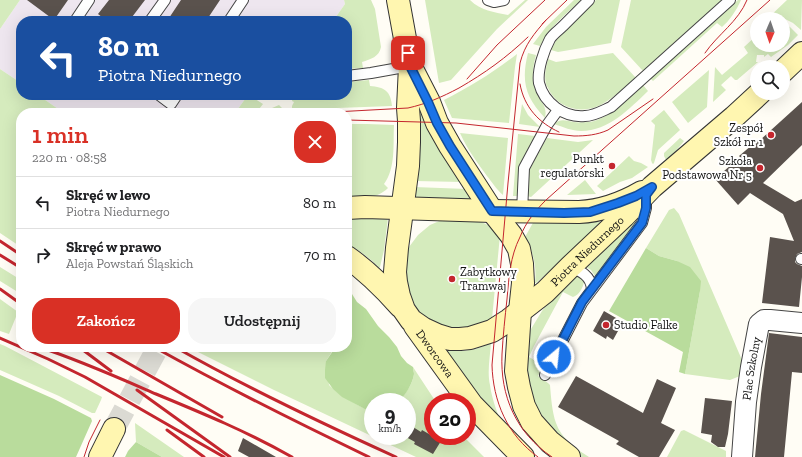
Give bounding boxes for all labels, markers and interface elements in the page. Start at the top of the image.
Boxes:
north arrow [750,12,790,52]
map controls [750,12,790,100]
text: 80 m [98,30,159,63]
icon: left [32,32,84,84]
pin [391,36,425,70]
icon: arrive [397,42,419,64]
button: search [750,60,790,100]
text: Piotra Niedurnego [98,64,242,86]
text: 1 min [32,120,88,149]
button: close [294,121,336,163]
place label: Zespół Szkół nr 1 [714,121,764,149]
marker: Zespół Szkół nr 1 [766,130,776,140]
text: 220 m · 08:58 [32,150,107,165]
place label: Punkt regulatorski [541,152,605,180]
place label: Szkoła Podstawowa Nr 5 [662,154,752,182]
marker: Punkt regulatorski [607,161,617,171]
marker: Szkoła Podstawowa Nr 5 [755,163,765,173]
text: Skręć w lewo [66,186,150,204]
icon: left [32,192,54,214]
text: 80 m [303,194,336,212]
text: Piotra Niedurnego [66,204,170,219]
street label: Piotra Niedurnego [548,213,627,289]
text: Skręć w prawo [66,238,161,256]
icon: right [32,244,54,266]
text: 70 m [304,246,336,264]
text: Aleja Powstań Śląskich [66,256,193,271]
place label: Zabytkowy Tramwaj [460,265,518,294]
marker: Zabytkowy Tramwaj [447,274,457,284]
button: Zakończ [32,298,180,344]
button: Udostępnij [188,298,336,344]
place label: Studio Falke [614,318,678,332]
marker: Studio Falke [601,320,611,330]
street label: Dworcowa [413,327,457,380]
street label: Plac Szkolny [739,335,764,401]
position arrow [533,336,575,378]
speed limit sign: 20 [424,393,476,445]
text: 9 [385,402,395,426]
text: km/h [379,423,401,435]

